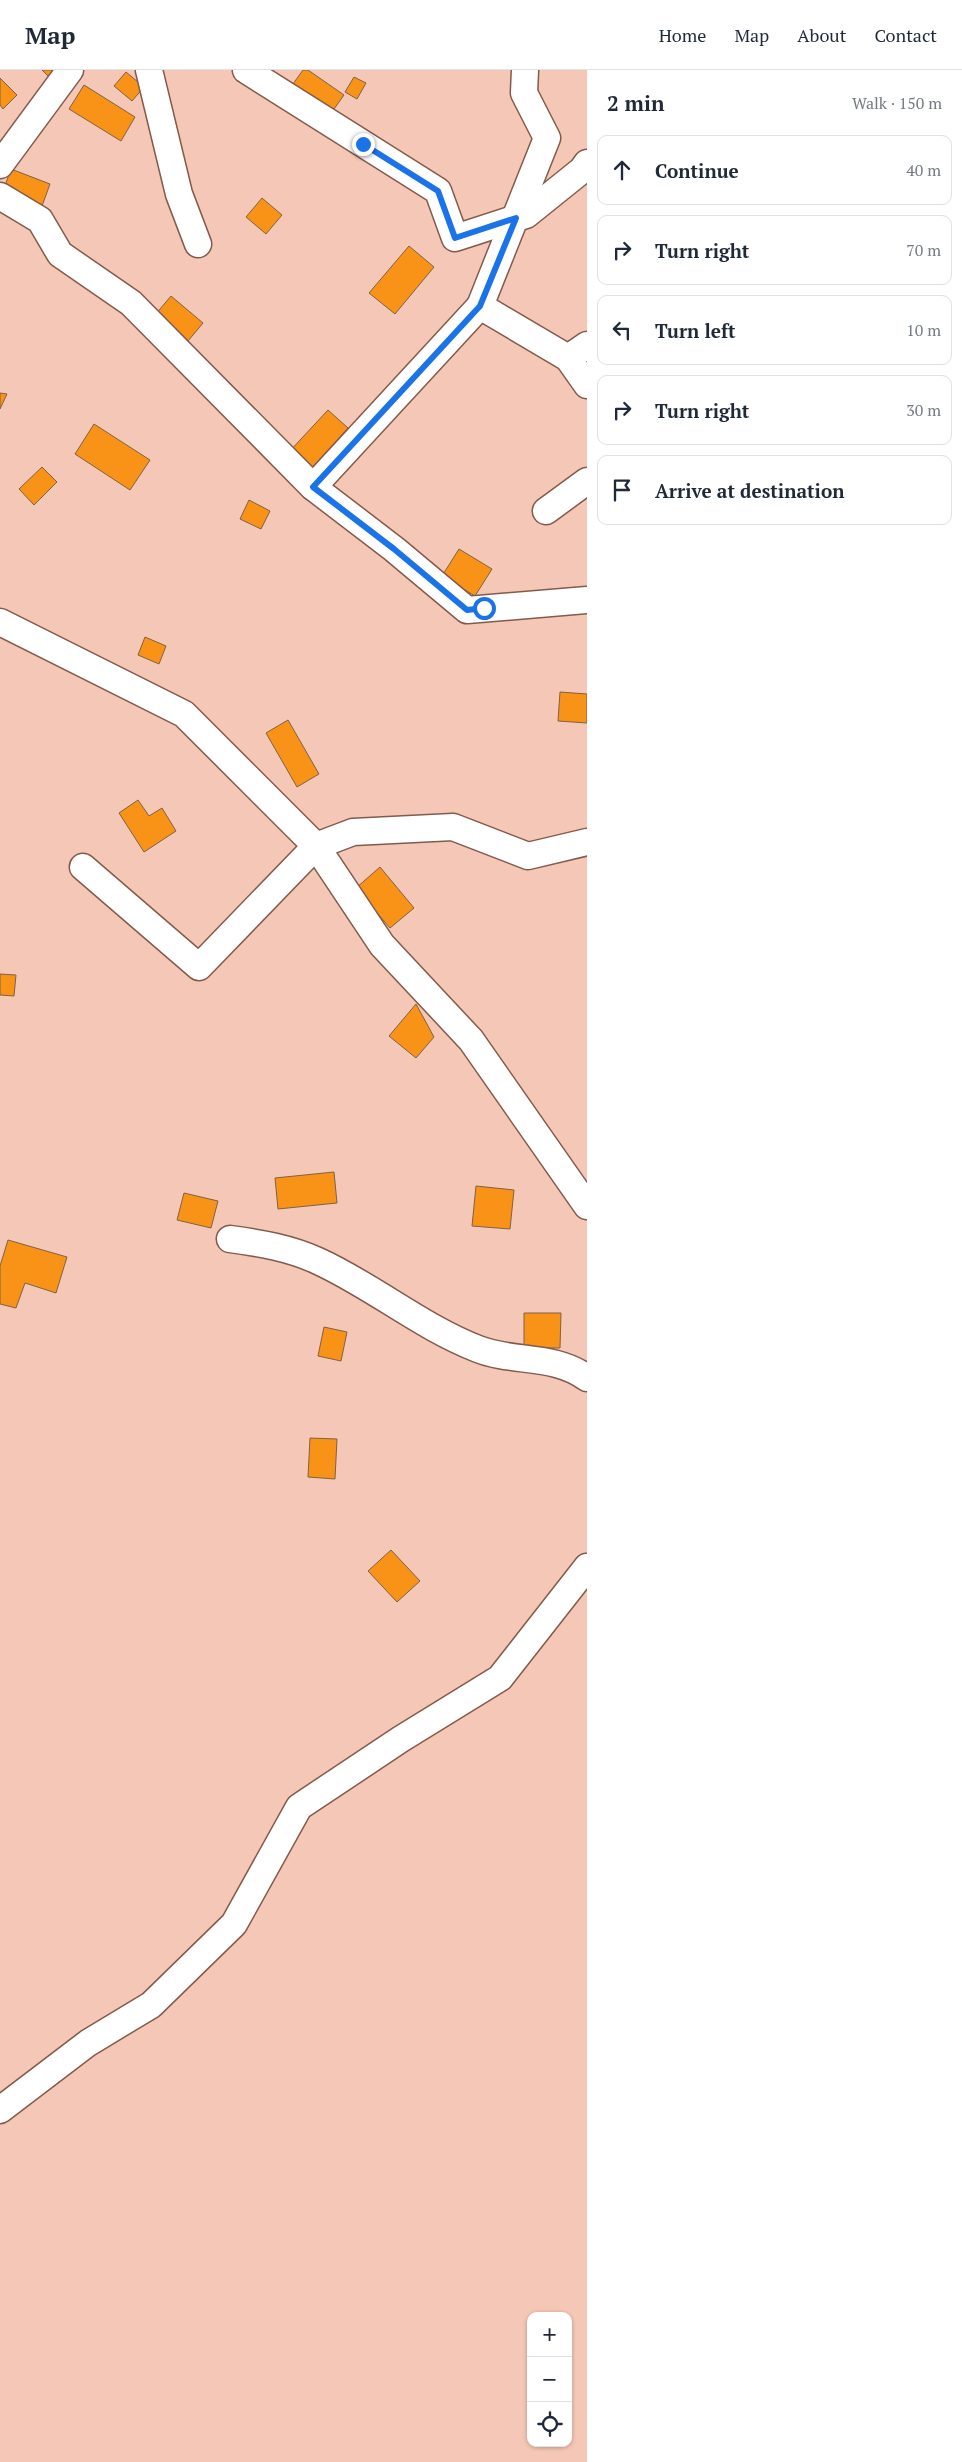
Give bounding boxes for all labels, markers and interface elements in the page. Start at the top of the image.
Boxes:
text: Map [25,19,75,51]
text: Home [659,23,706,47]
text: Map [734,23,769,47]
text: About [797,23,846,47]
text: Contact [874,23,937,47]
text: 2 min [607,89,664,117]
text: Walk · 150 m [852,92,942,114]
route end [352,133,375,156]
icon: ahead [608,156,636,184]
text: Continue [655,158,739,183]
text: 40 m [906,159,941,181]
icon: right [608,236,636,264]
text: Turn right [655,238,749,263]
text: 70 m [906,239,941,261]
icon: left [608,316,636,344]
text: Turn left [655,318,736,343]
text: 10 m [906,319,941,341]
icon: right [608,396,636,424]
text: Turn right [655,398,749,423]
text: 30 m [906,399,941,421]
icon: arrive [608,476,636,504]
text: Arrive at destination [655,478,844,503]
route start [473,597,496,620]
map controls [527,2312,572,2447]
button: + [527,2312,572,2357]
button: − [527,2357,572,2402]
button: locate [527,2402,572,2447]

